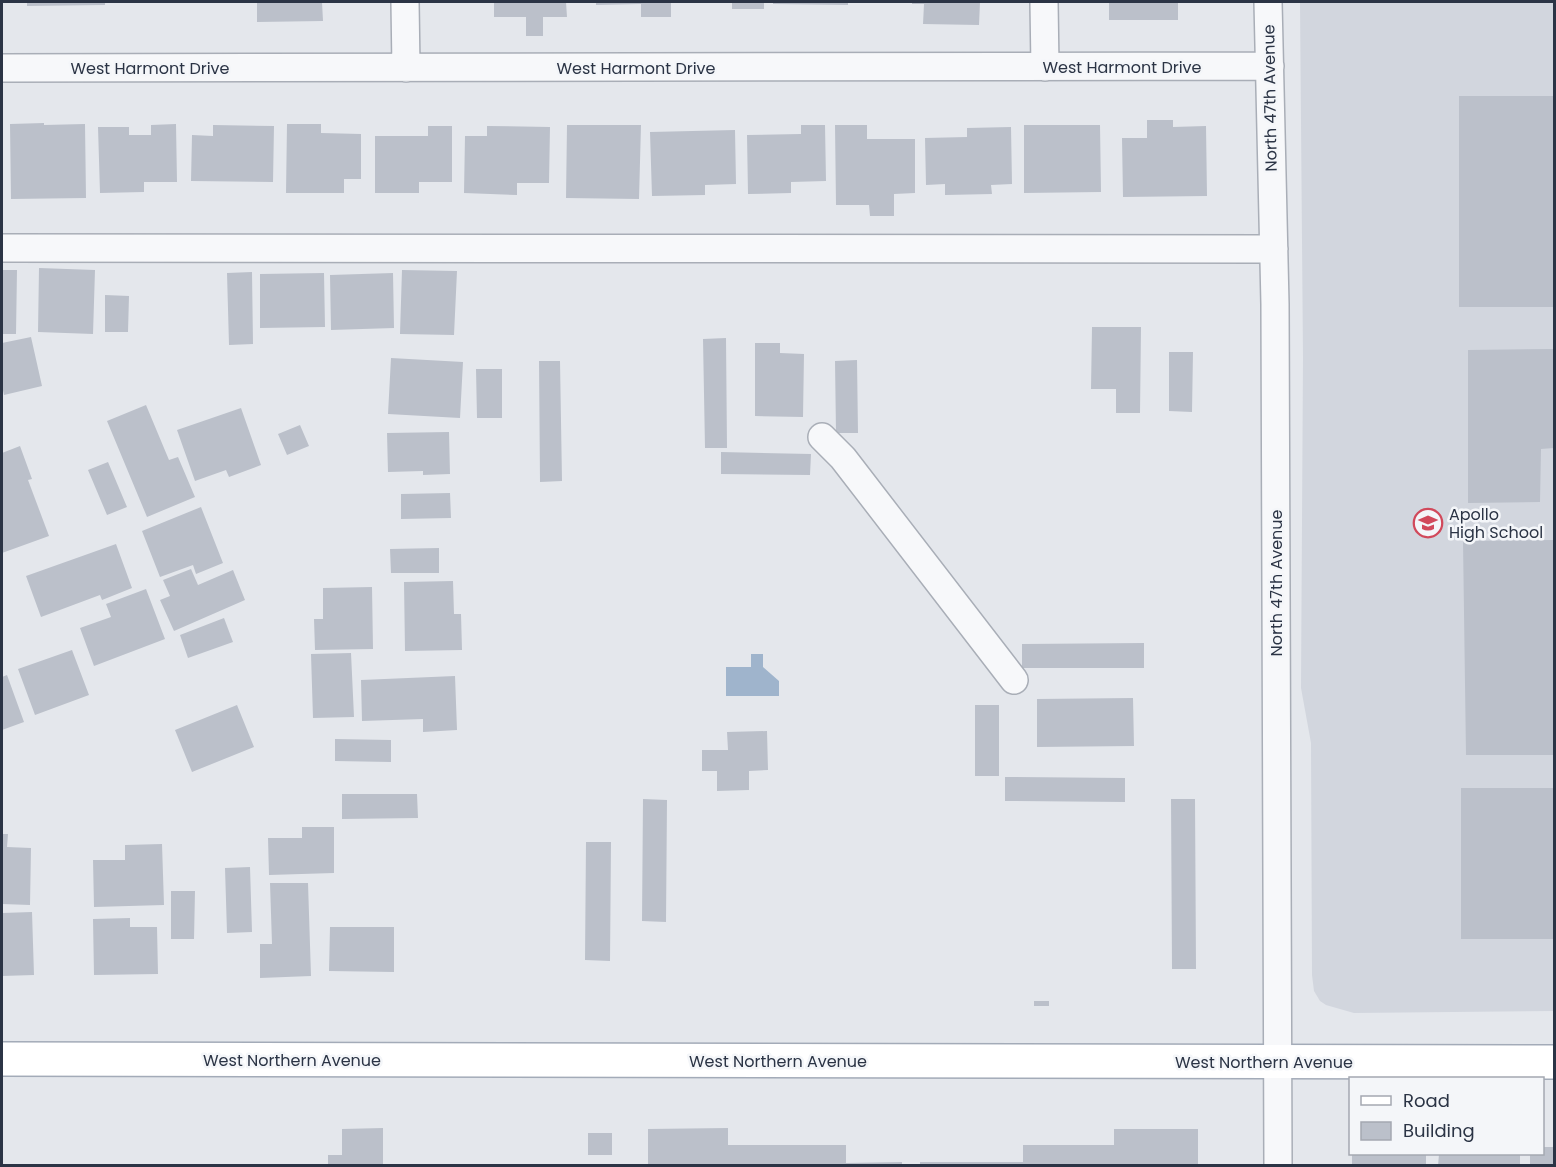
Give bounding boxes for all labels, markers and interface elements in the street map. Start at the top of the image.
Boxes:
street label: North 47th Avenue [1257,24,1283,172]
street label: West Harmont Drive [1042,56,1202,79]
street label: West Harmont Drive [70,57,230,80]
street label: West Harmont Drive [556,57,716,80]
place label: Apollo High School [1449,503,1543,544]
school or university icon: Apollo High School [1412,507,1444,539]
street label: North 47th Avenue [1265,509,1288,657]
street label: West Northern Avenue [203,1049,381,1072]
street label: West Northern Avenue [689,1050,867,1073]
street label: West Northern Avenue [1175,1051,1353,1074]
legend [1349,1077,1544,1155]
text: Road [1403,1088,1450,1113]
text: Building [1403,1118,1475,1143]

